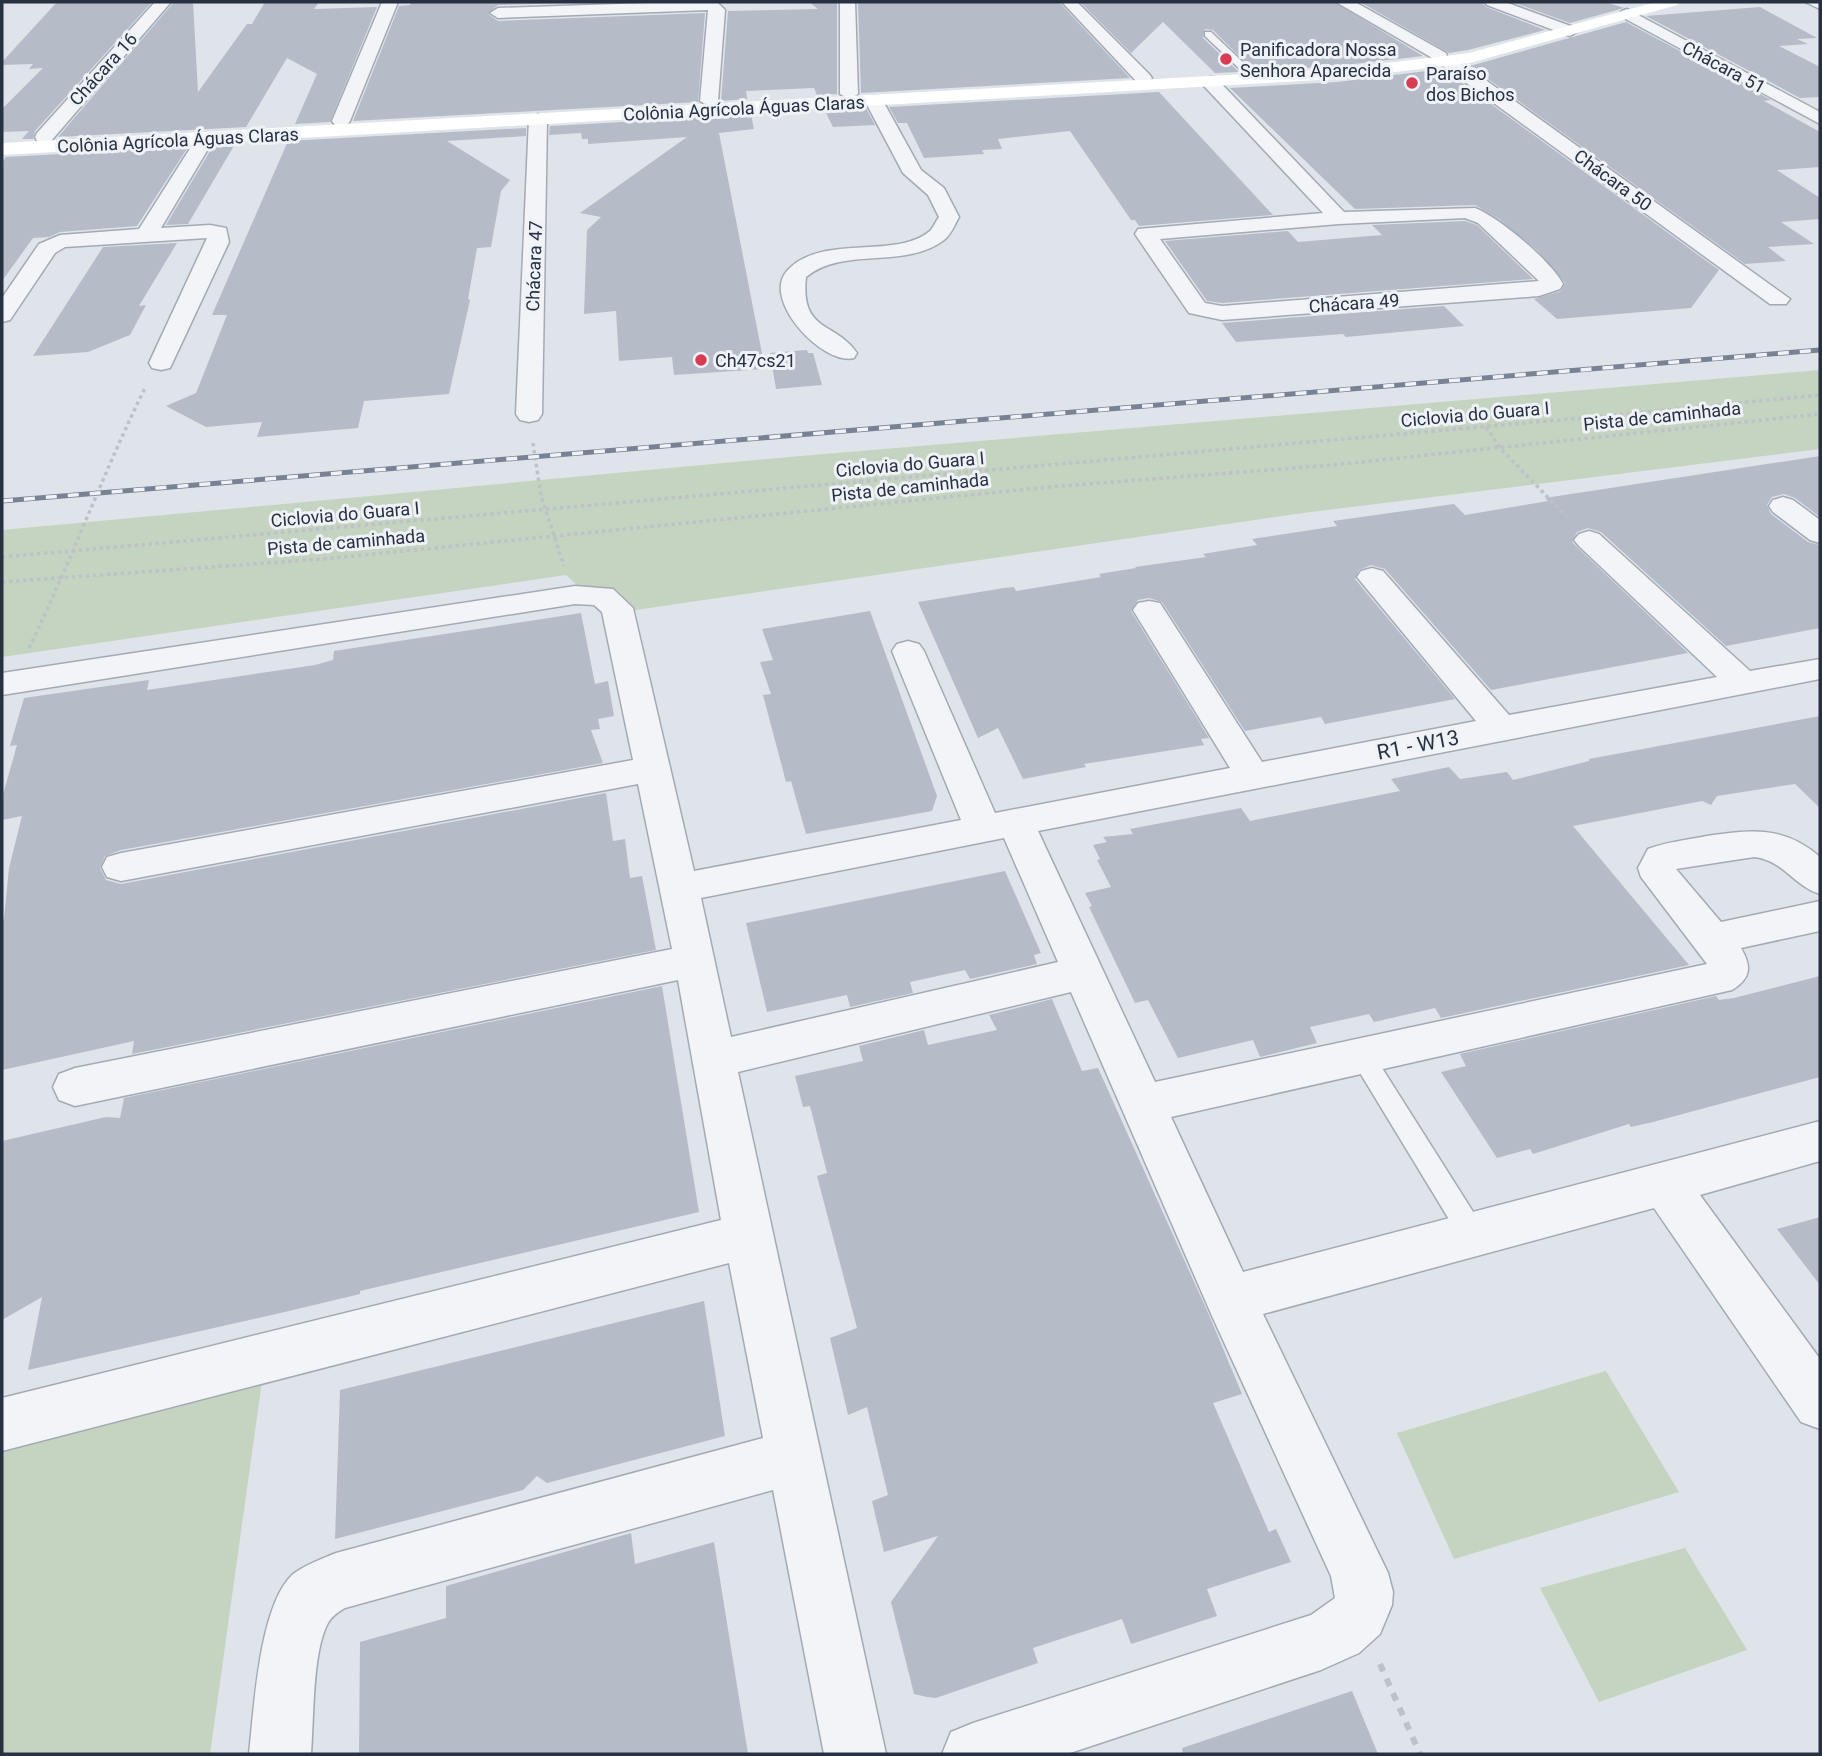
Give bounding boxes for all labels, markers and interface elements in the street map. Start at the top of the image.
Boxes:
street label: Chácara 16 [65,28,141,110]
street label: Chácara 51 [1679,36,1769,98]
place label: Panificadora Nossa Senhora Aparecida [1240,39,1396,81]
marker: Panificadora Nossa Senhora Aparecida [1218,51,1234,67]
place label: Paraíso dos Bichos [1426,63,1515,105]
marker: Paraíso dos Bichos [1404,75,1420,91]
street label: Colônia Agrícola Águas Claras [623,91,865,125]
street label: Colônia Agrícola Águas Claras [57,123,299,157]
street label: Chácara 50 [1570,145,1656,215]
street label: Chácara 47 [522,220,546,312]
street label: Chácara 49 [1308,289,1400,317]
place label: Ch47cs21 [715,350,796,371]
marker: Ch47cs21 [693,352,709,368]
street label: Ciclovia do Guara I [1400,397,1550,431]
street label: Pista de caminhada [1582,397,1742,435]
street label: Ciclovia do Guara I [835,447,985,481]
street label: Pista de caminhada [830,468,990,506]
street label: Ciclovia do Guara I [270,497,420,531]
street label: Pista de caminhada [266,525,426,559]
street label: R1 - W13 [1375,725,1461,765]

